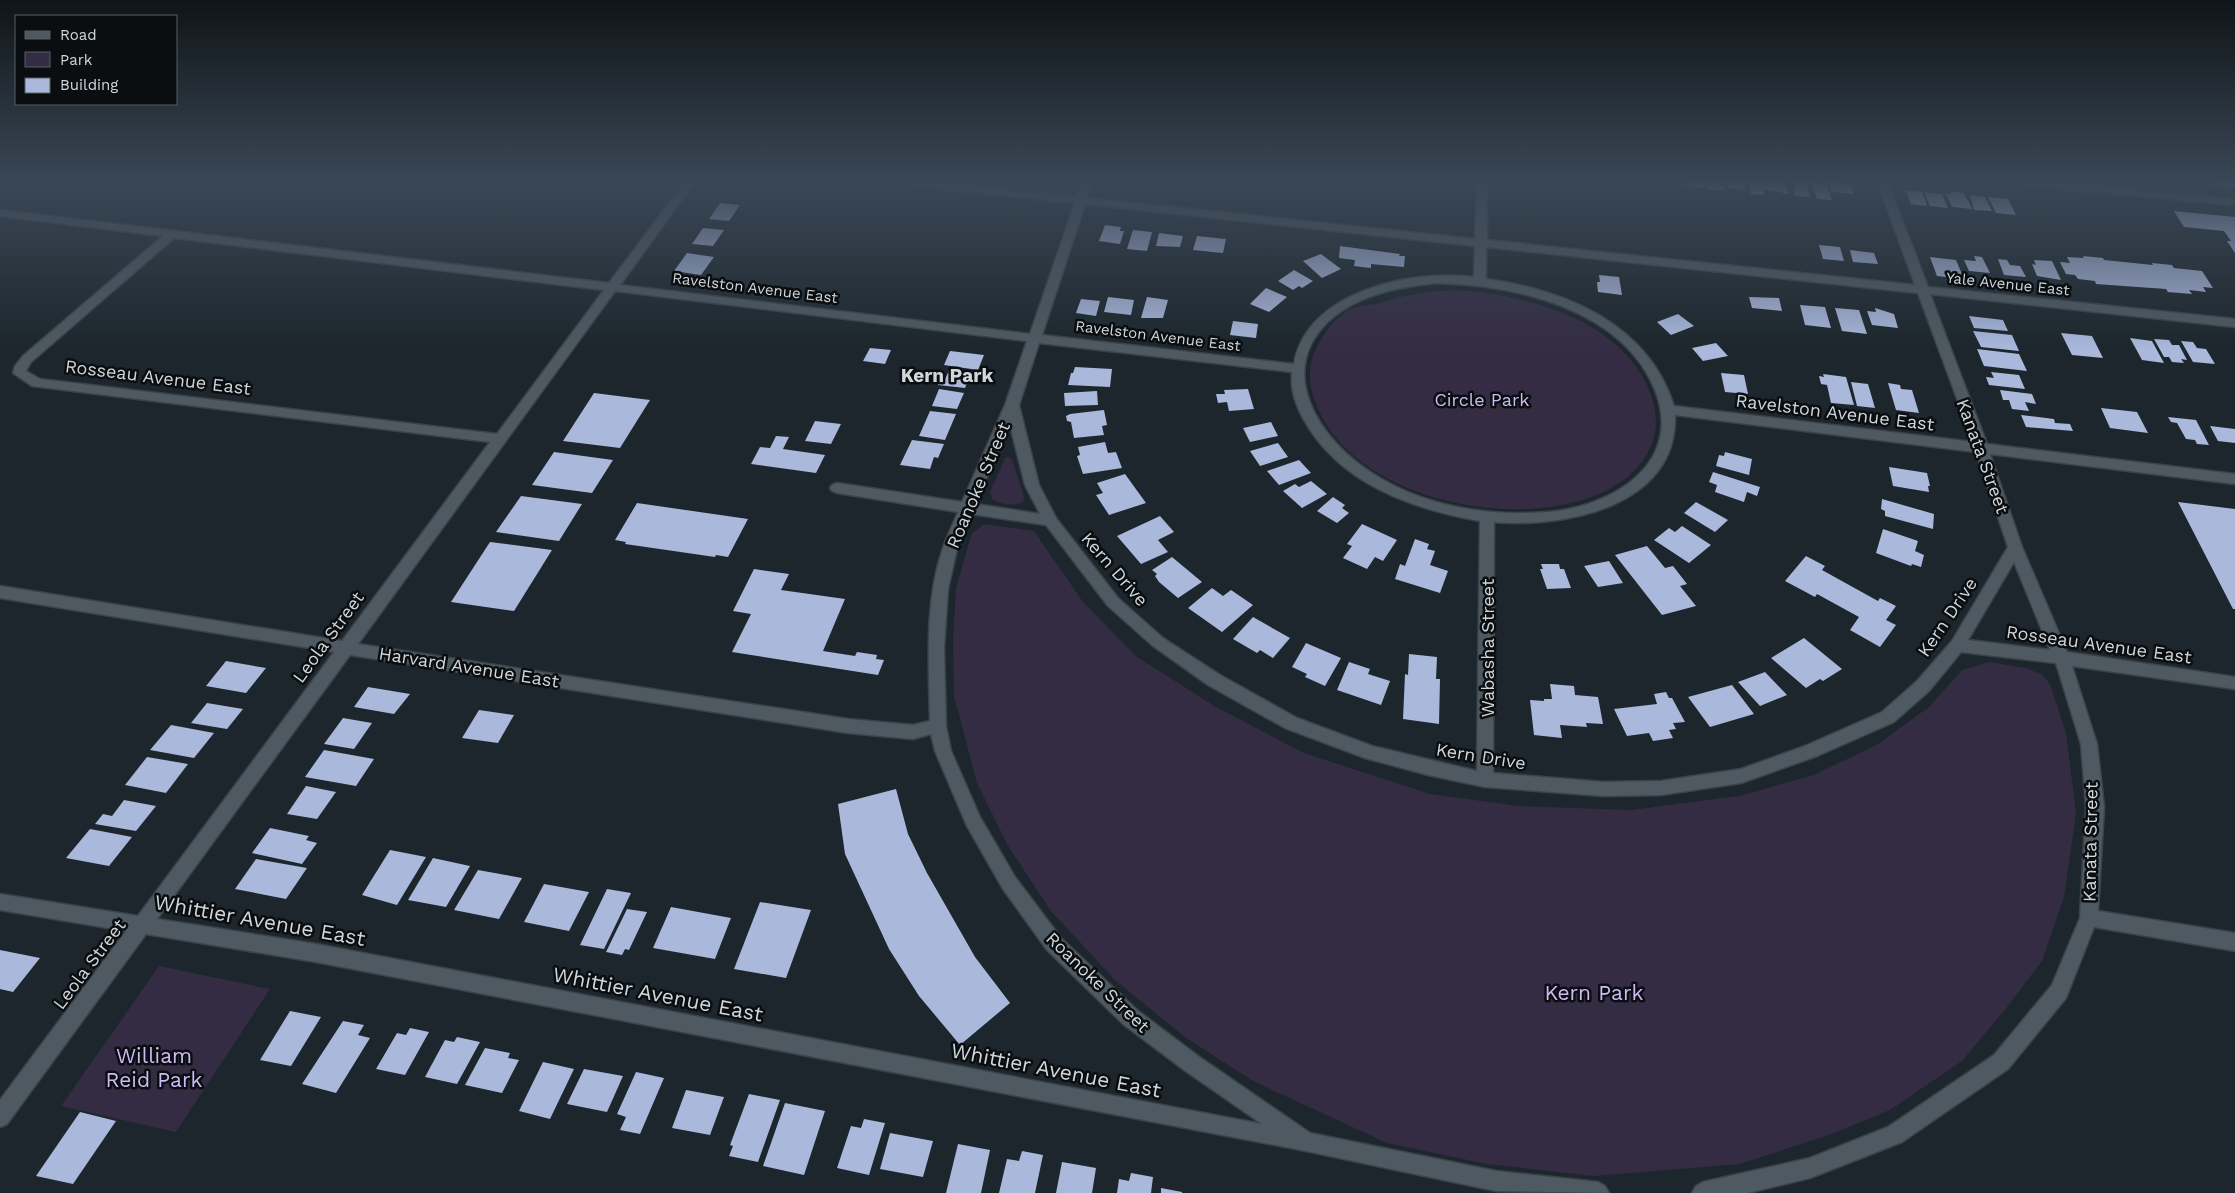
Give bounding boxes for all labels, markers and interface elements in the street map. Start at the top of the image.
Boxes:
legend [15,15,178,105]
text: Road [60,26,97,44]
text: Park [60,51,93,69]
text: Building [60,76,118,94]
street label: Ravelston Avenue East [671,269,840,307]
street label: Yale Avenue East [1945,269,2071,300]
street label: Ravelston Avenue East [1074,317,1243,355]
street label: Rosseau Avenue East [64,355,253,399]
district label: Kern Park [901,364,993,387]
park label: Circle Park [1434,389,1530,410]
street label: Ravelston Avenue East [1734,389,1936,435]
street label: Kanata Street [1953,396,2014,517]
street label: Roanoke Street [942,418,1014,551]
street label: Kern Drive [1077,528,1153,610]
street label: Kern Drive [1913,573,1981,661]
street label: Wabasha Street [1477,578,1498,717]
street label: Leola Street [288,587,368,687]
street label: Rosseau Avenue East [2005,621,2194,667]
street label: Harvard Avenue East [377,642,561,692]
street label: Kern Drive [1435,739,1527,773]
street label: Kanata Street [2078,781,2102,902]
street label: Whittier Avenue East [153,889,368,951]
street label: Leola Street [48,914,130,1013]
street label: Roanoke Street [1042,927,1154,1037]
street label: Whittier Avenue East [551,961,765,1027]
park label: Kern Park [1545,980,1644,1005]
street label: Whittier Avenue East [949,1037,1163,1103]
park label: William Reid Park [106,1043,202,1092]

